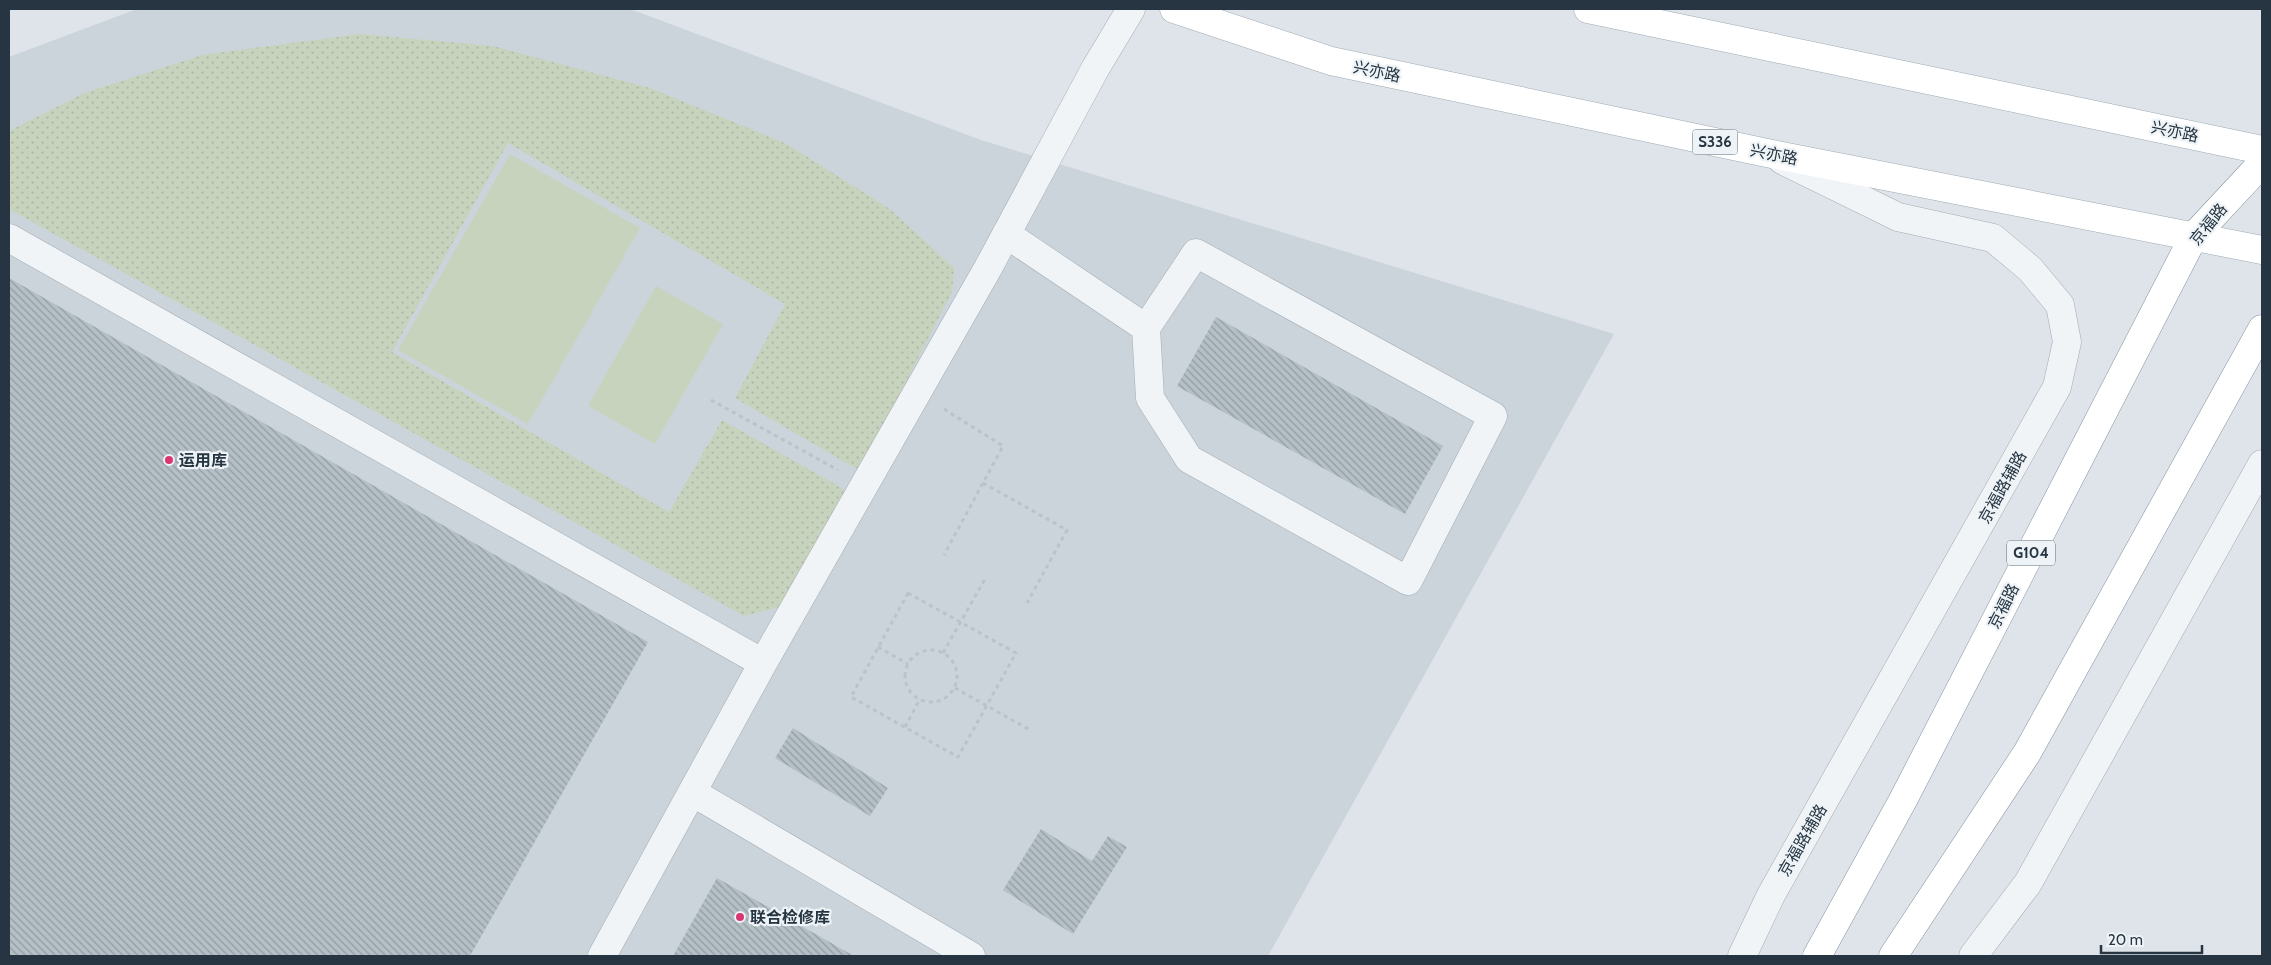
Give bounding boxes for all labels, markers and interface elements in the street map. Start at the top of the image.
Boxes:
street label: 兴亦路 [1351,57,1402,86]
street label: 兴亦路 [2149,117,2200,146]
road number: S336 [1692,130,1738,154]
street label: 兴亦路 [1749,141,1799,168]
street label: 京福路 [2186,200,2231,249]
street label: 京福路辅路 [1975,448,2030,527]
place label: 运用库 [179,451,227,470]
marker: 运用库 [163,454,175,466]
road number: G104 [2007,540,2055,566]
street label: 京福路 [1984,581,2023,632]
street label: 京福路辅路 [1774,801,1831,880]
place label: 联合检修库 [750,908,830,927]
marker: 联合检修库 [734,911,746,923]
scale bar [2101,922,2202,954]
text: 20 m [2108,931,2143,949]

